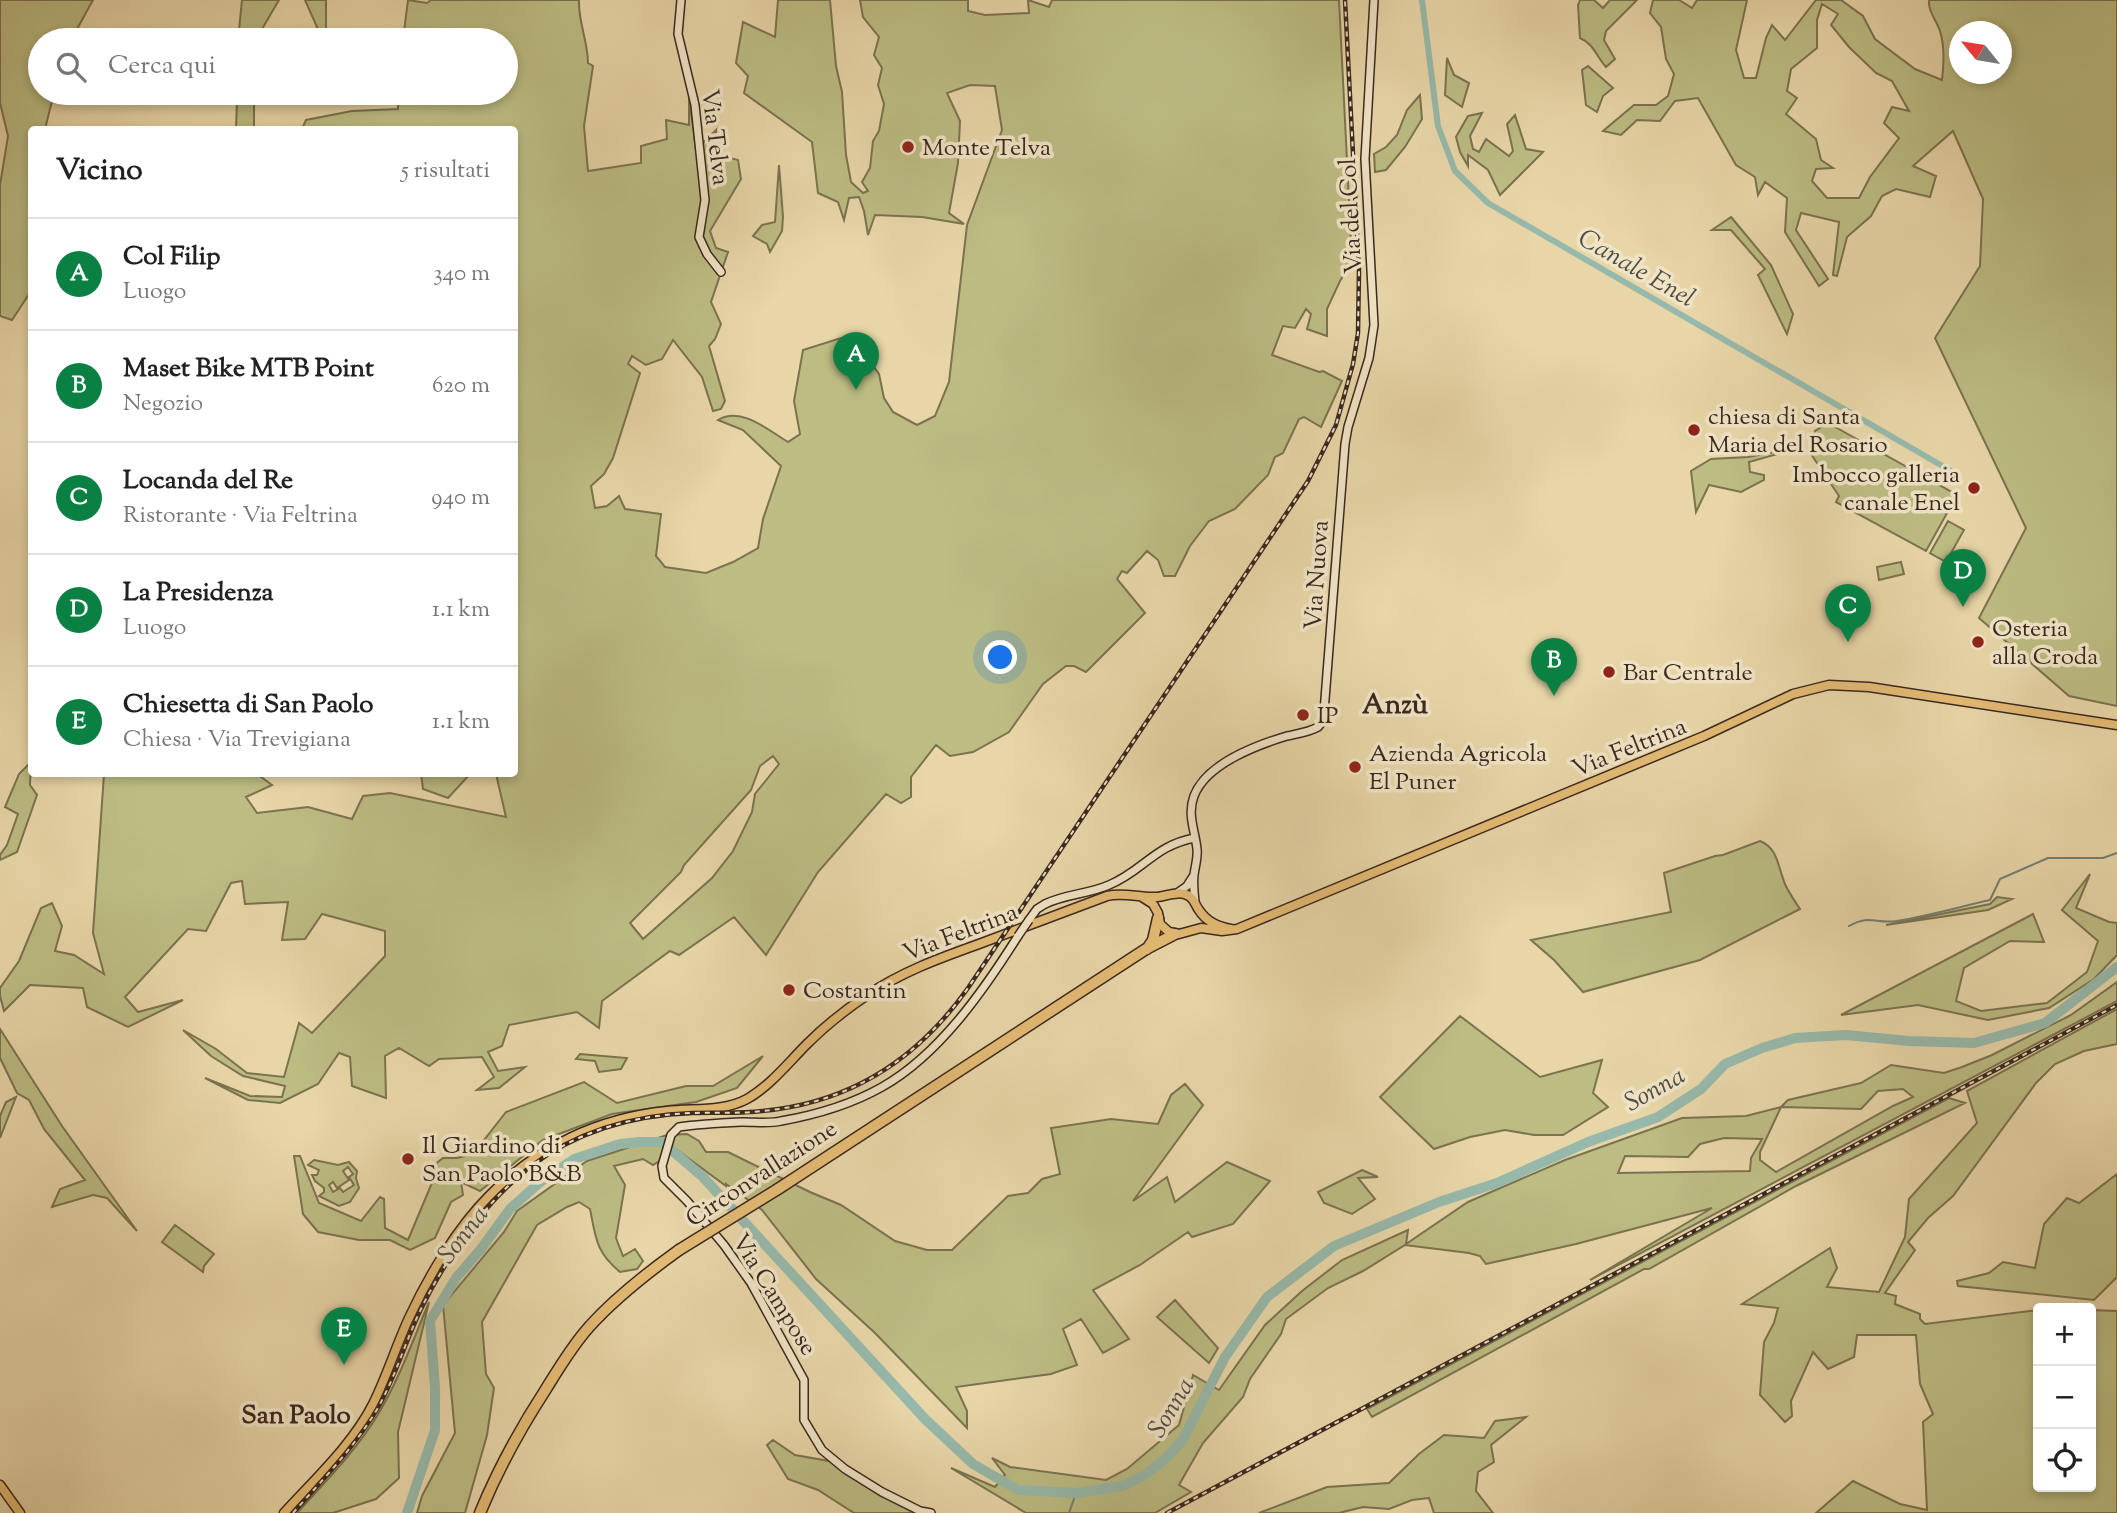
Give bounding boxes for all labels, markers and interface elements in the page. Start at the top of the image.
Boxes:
north arrow [1949,21,2012,84]
search box [28,28,518,105]
icon: search [52,48,90,86]
text: Cerca qui [108,48,216,85]
street label: Via Telva [691,87,737,187]
place label: Monte Telva [922,132,1051,166]
marker: Monte Telva [900,139,916,155]
text: Vicino [56,150,143,193]
text: 5 risultati [401,155,490,188]
street label: Via del Col [1332,157,1372,274]
water label: Canale Enel [1570,221,1701,318]
text: Col Filip [123,239,220,276]
text: A [70,258,88,291]
text: 340 m [433,258,490,291]
text: Luogo [123,276,186,309]
pin: A [833,332,879,390]
text: Maset Bike MTB Point [123,351,374,388]
text: B [72,370,86,403]
text: 620 m [432,370,490,403]
text: Negozio [123,388,203,421]
place label: chiesa di Santa Maria del Rosario [1708,401,1888,463]
marker: chiesa di Santa Maria del Rosario [1686,422,1702,438]
place label: Imbocco galleria canale Enel [1792,459,1960,521]
text: Locanda del Re [123,463,293,500]
marker: Imbocco galleria canale Enel [1966,480,1982,496]
text: C [70,482,88,515]
text: 940 m [431,482,490,515]
text: Ristorante · Via Feltrina [123,500,358,533]
street label: Via Nuova [1297,519,1339,631]
pin: D [1940,549,1986,607]
text: La Presidenza [123,575,274,612]
pin: C [1825,584,1871,642]
text: D [70,594,88,627]
text: 1.1 km [432,594,490,627]
text: Luogo [123,612,186,645]
place label: Osteria alla Croda [1992,613,2098,675]
marker: Osteria alla Croda [1970,634,1986,650]
pin: B [1531,638,1577,696]
your location [983,640,1017,674]
place label: Bar Centrale [1623,657,1753,691]
marker: Bar Centrale [1601,664,1617,680]
district label: Anzù [1362,686,1429,726]
text: Chiesetta di San Paolo [123,687,373,724]
place label: IP [1317,700,1338,734]
text: E [72,706,86,739]
text: 1.1 km [432,706,490,739]
marker: IP [1295,707,1311,723]
street label: Via Feltrina [1567,710,1692,787]
text: Chiesa · Via Trevigiana [123,724,351,757]
place label: Azienda Agricola El Puner [1369,738,1547,800]
marker: Azienda Agricola El Puner [1347,759,1363,775]
street label: Via Feltrina [898,896,1023,971]
place label: Costantin [803,975,907,1009]
marker: Costantin [781,982,797,998]
water label: Sonna [1618,1058,1692,1122]
street label: Circonvallazione [680,1113,844,1236]
place label: Il Giardino di San Paolo B&B [422,1130,581,1192]
marker: Il Giardino di San Paolo B&B [400,1151,416,1167]
water label: Sonna [430,1199,498,1272]
street label: Via Campose [722,1228,824,1362]
map controls [2033,1303,2096,1492]
button: + [2033,1303,2096,1366]
pin: E [321,1307,367,1365]
button: − [2033,1366,2096,1429]
water label: Sonna [1140,1371,1205,1445]
district label: San Paolo [241,1398,351,1435]
button: locate [2033,1429,2096,1492]

